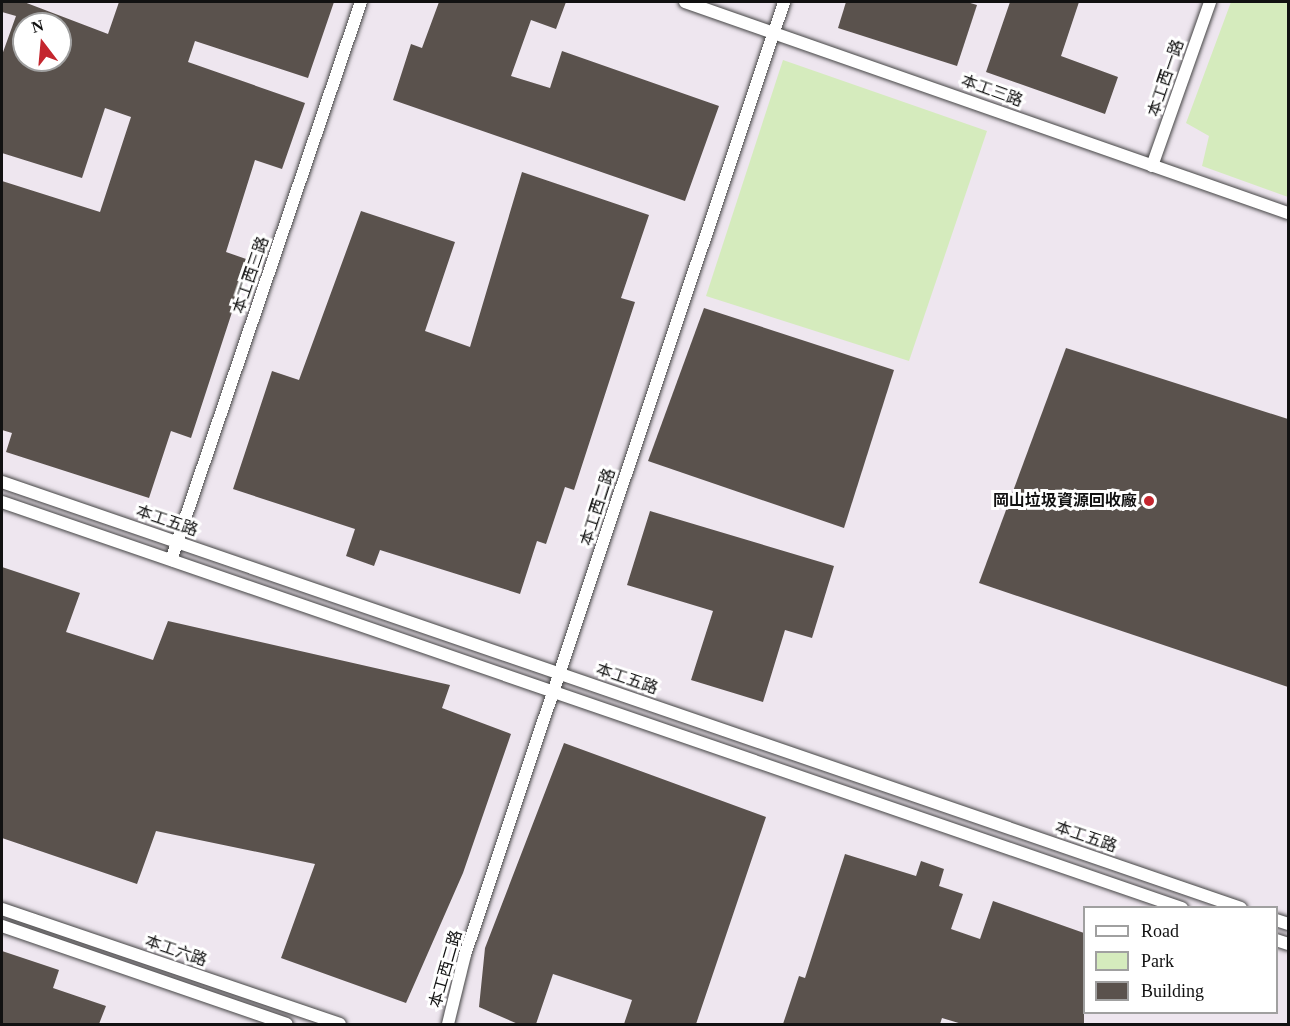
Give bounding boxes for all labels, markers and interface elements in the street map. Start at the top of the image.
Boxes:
north arrow [12,12,72,72]
text: N [30,16,45,36]
street label: 本工西一路 [1144,37,1188,119]
street label: 本工三路 [959,71,1025,111]
street label: 本工西三路 [229,234,273,316]
street label: 本工西二路 [577,466,619,548]
place label: 岡山垃圾資源回收廠 [993,491,1137,511]
marker: 岡山垃圾資源回收廠 [1142,494,1156,508]
street label: 本工五路 [134,502,200,540]
street label: 本工五路 [594,660,660,698]
street label: 本工五路 [1053,818,1119,856]
legend [1083,906,1278,1014]
text: Road [1141,921,1179,941]
street label: 本工西二路 [426,928,466,1010]
street label: 本工六路 [143,932,209,970]
text: Park [1141,951,1174,971]
text: Building [1141,981,1204,1001]

